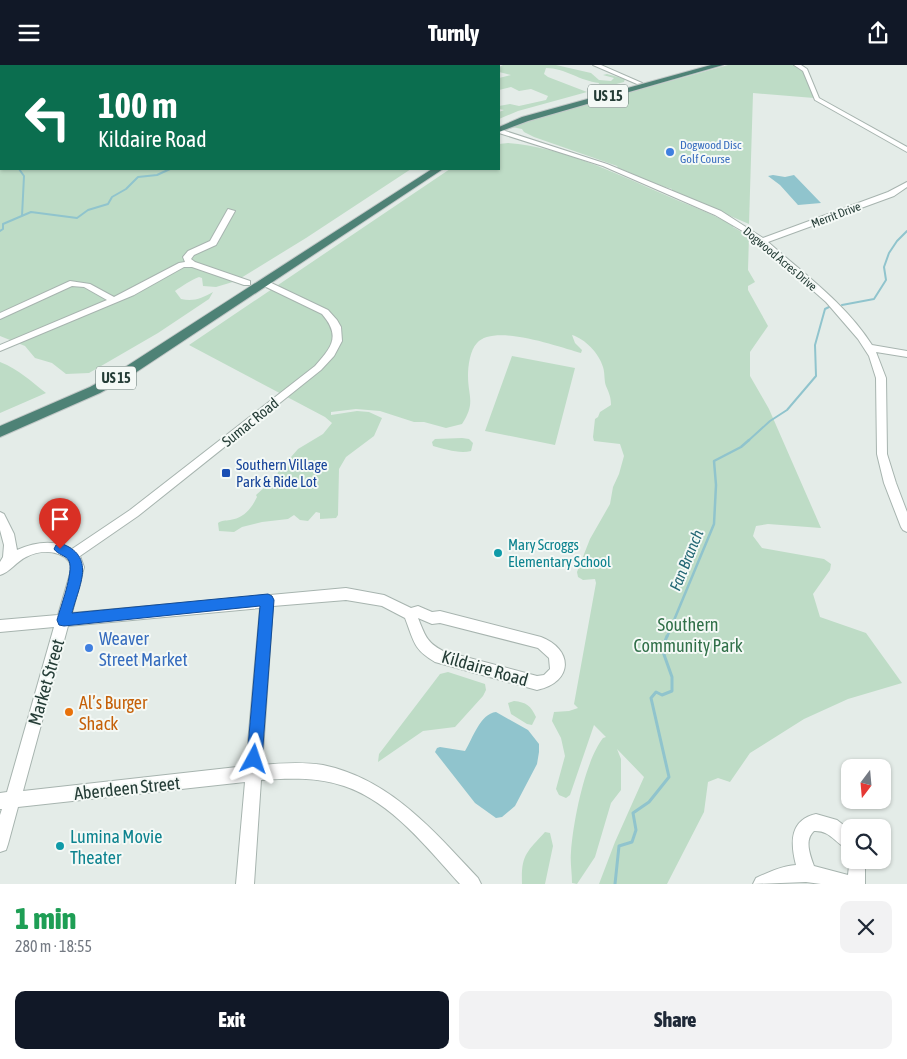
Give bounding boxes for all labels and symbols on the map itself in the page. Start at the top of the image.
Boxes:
road number: US 15 [588,85,628,107]
place label: Dogwood Disc Golf Course [680,138,742,166]
marker: Dogwood Disc Golf Course [664,146,676,158]
street label: Merrit Drive [809,199,863,231]
street label: Dogwood Acres Drive [740,224,820,294]
road number: US 15 [96,367,136,389]
street label: Sumac Road [218,394,282,450]
place label: Southern Village Park & Ride Lot [236,456,328,490]
marker: Southern Village Park & Ride Lot [220,467,232,479]
pin [39,498,81,549]
water label: Fan Branch [666,527,706,593]
place label: Mary Scroggs Elementary School [508,536,611,570]
marker: Mary Scroggs Elementary School [492,547,504,559]
park label: Southern Community Park [633,614,743,656]
place label: Weaver Street Market [99,628,188,670]
street label: Market Street [24,637,68,727]
marker: Weaver Street Market [83,642,95,654]
street label: Kildaire Road [439,646,531,690]
place label: Al’s Burger Shack [79,692,148,734]
marker: Al’s Burger Shack [63,706,75,718]
position arrow [227,732,279,784]
north arrow [841,759,891,809]
street label: Aberdeen Street [73,772,181,804]
place label: Lumina Movie Theater [70,826,162,868]
marker: Lumina Movie Theater [54,840,66,852]

